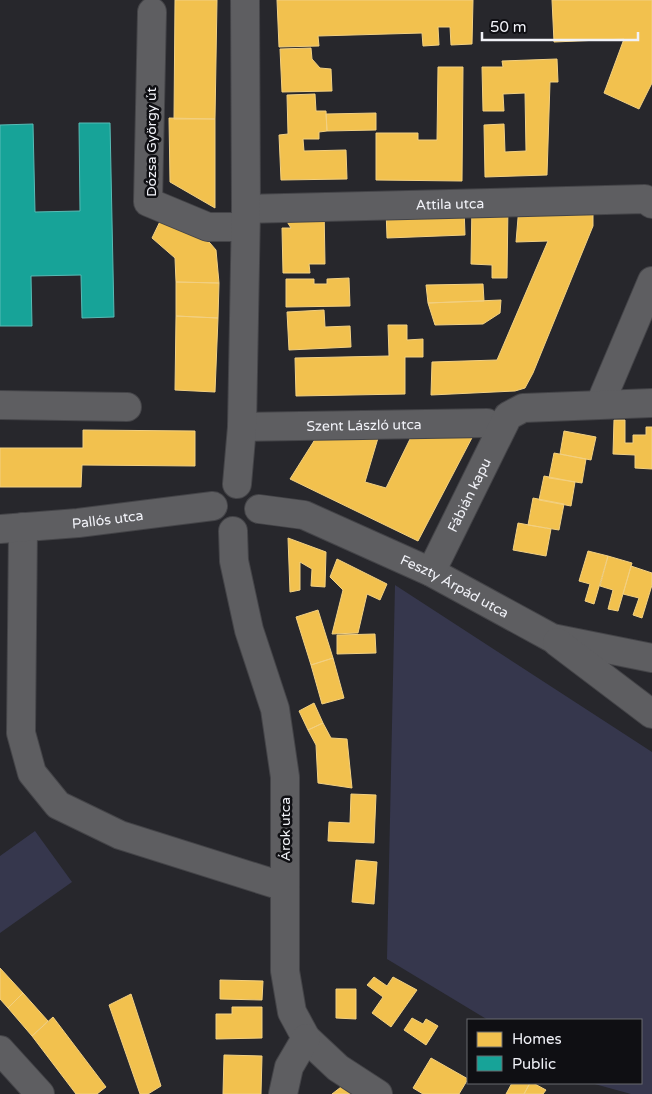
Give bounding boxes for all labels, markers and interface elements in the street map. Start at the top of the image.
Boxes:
scale bar [482,10,638,42]
text: 50 m [490,18,527,36]
street label: Dózsa György út [143,87,160,197]
street label: Attila utca [415,195,484,213]
street label: Szent László utca [306,416,422,434]
street label: Fábián kapu [444,455,494,535]
street label: Pallós utca [71,506,144,532]
street label: Feszty Árpád utca [398,551,512,621]
street label: Árok utca [277,797,294,861]
legend [467,1019,642,1084]
text: Homes [512,1030,562,1048]
text: Public [512,1055,556,1073]

